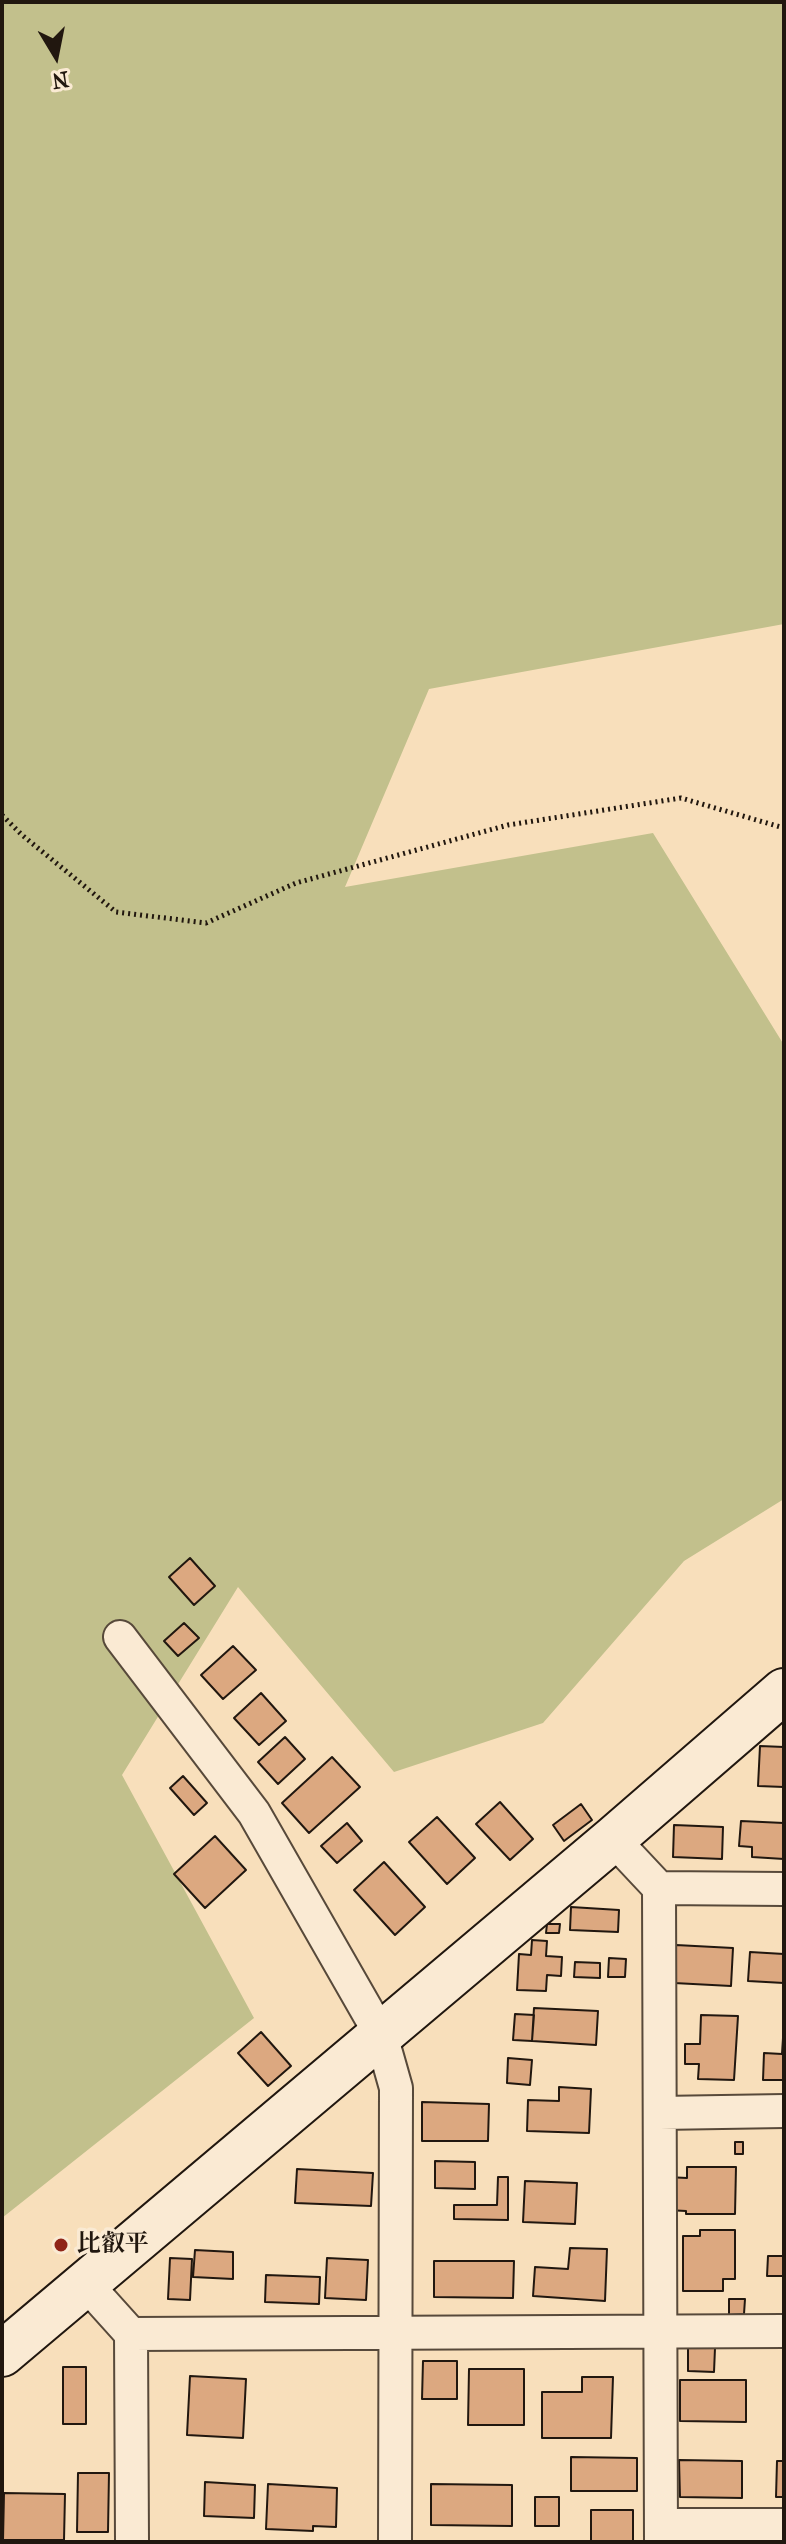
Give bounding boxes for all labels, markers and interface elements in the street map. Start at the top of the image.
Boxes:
north arrow [16,16,96,96]
text: N [50,65,71,94]
place label: 比叡平 [77,2231,149,2259]
marker: 比叡平 [52,2236,70,2254]

